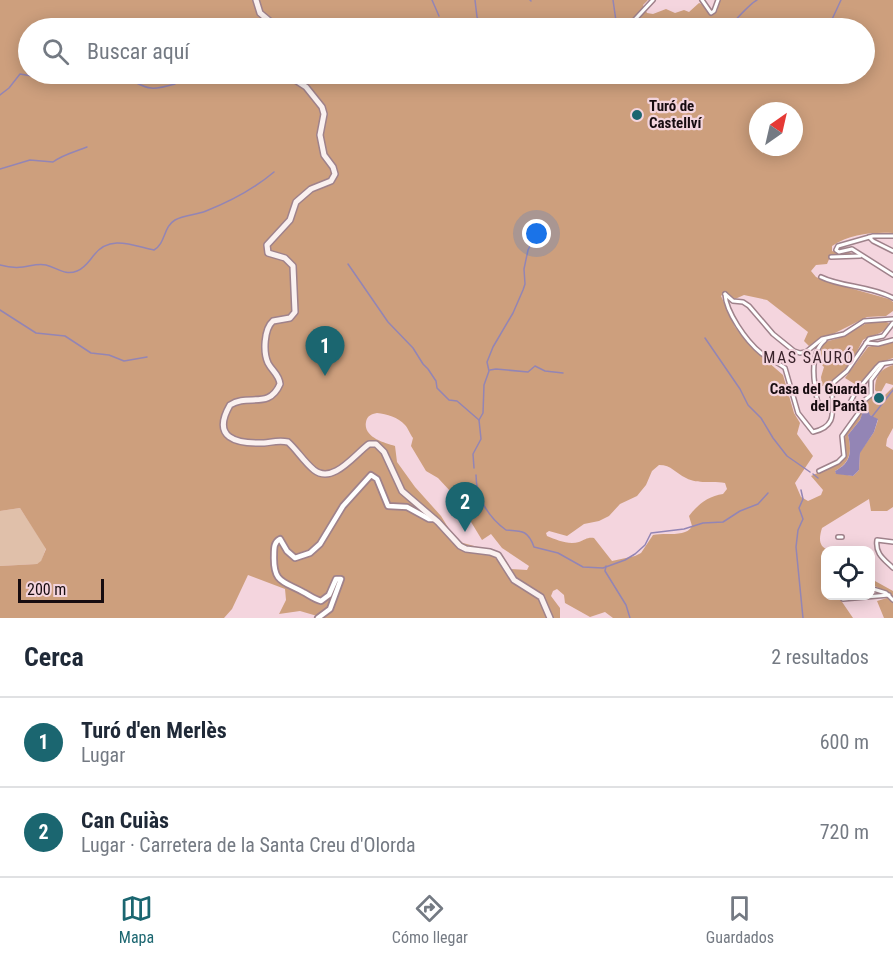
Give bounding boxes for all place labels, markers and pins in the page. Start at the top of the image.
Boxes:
place label: Turó de Castellví [649,97,702,132]
marker: Turó de Castellví [630,108,644,122]
pin: 1 [306,326,344,376]
place label: Casa del Guarda del Pantà [770,380,867,415]
marker: Casa del Guarda del Pantà [872,391,886,405]
pin: 2 [446,482,484,532]

